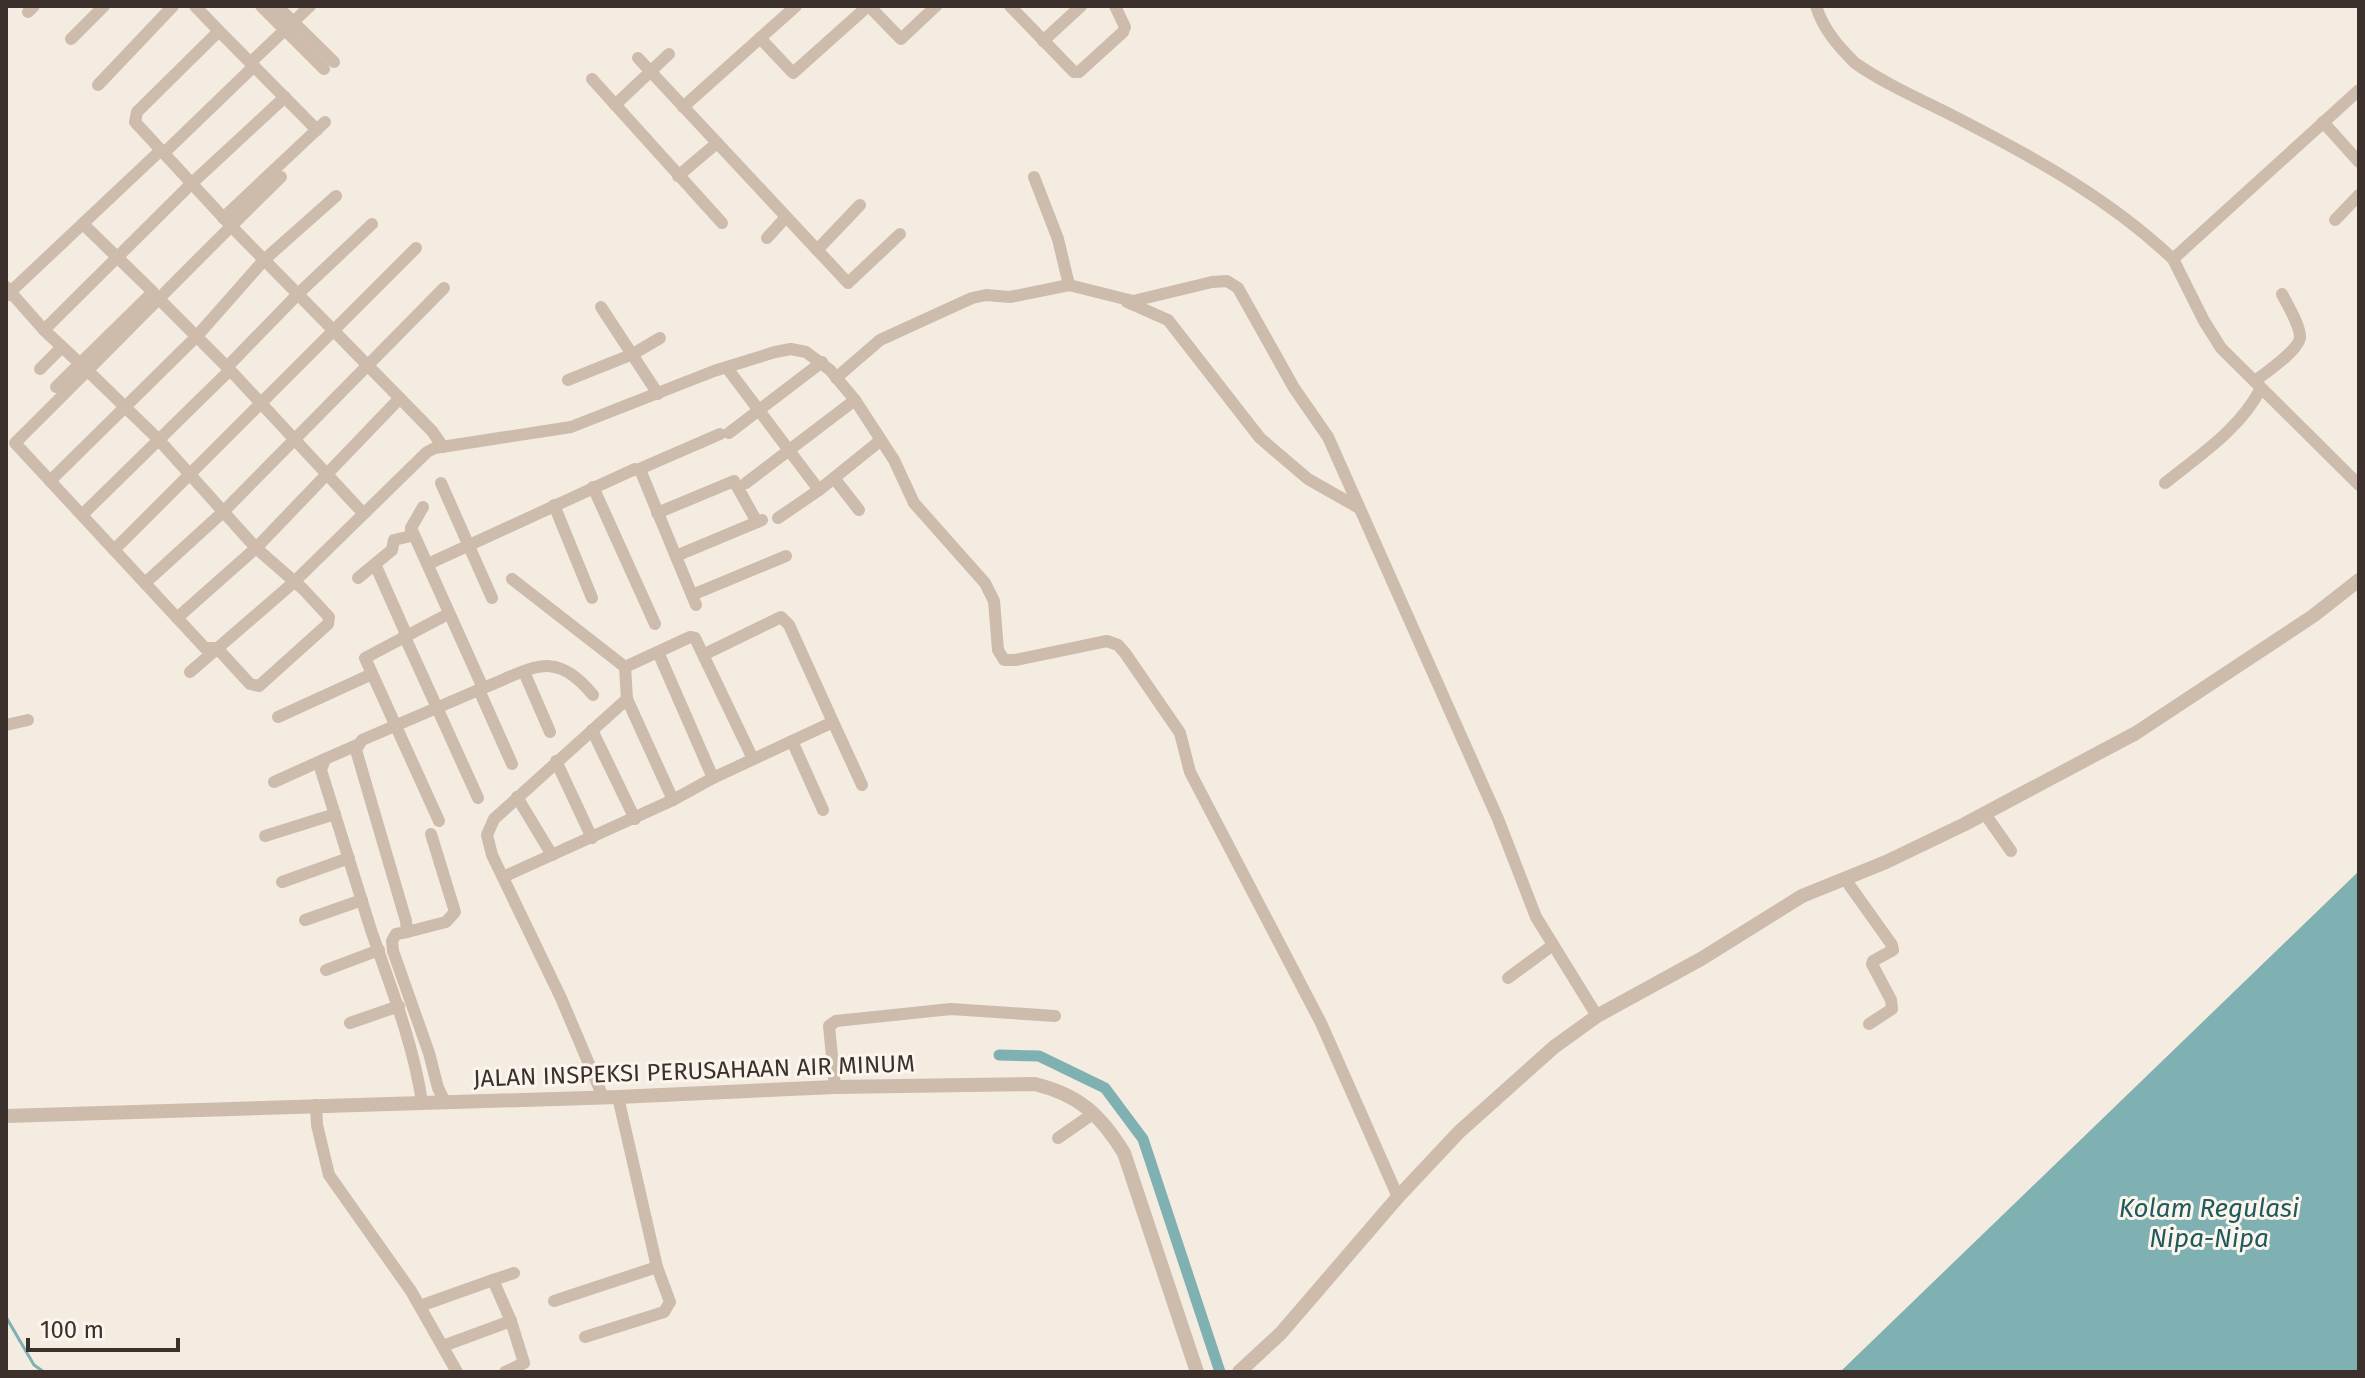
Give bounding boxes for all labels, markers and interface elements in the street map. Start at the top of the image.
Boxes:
street label: JALAN INSPEKSI PERUSAHAAN AIR MINUM [473,1049,915,1093]
water label: Kolam Regulasi Nipa-Nipa [2119,1193,2299,1254]
scale bar [28,1302,178,1352]
text: 100 m [40,1316,104,1344]

